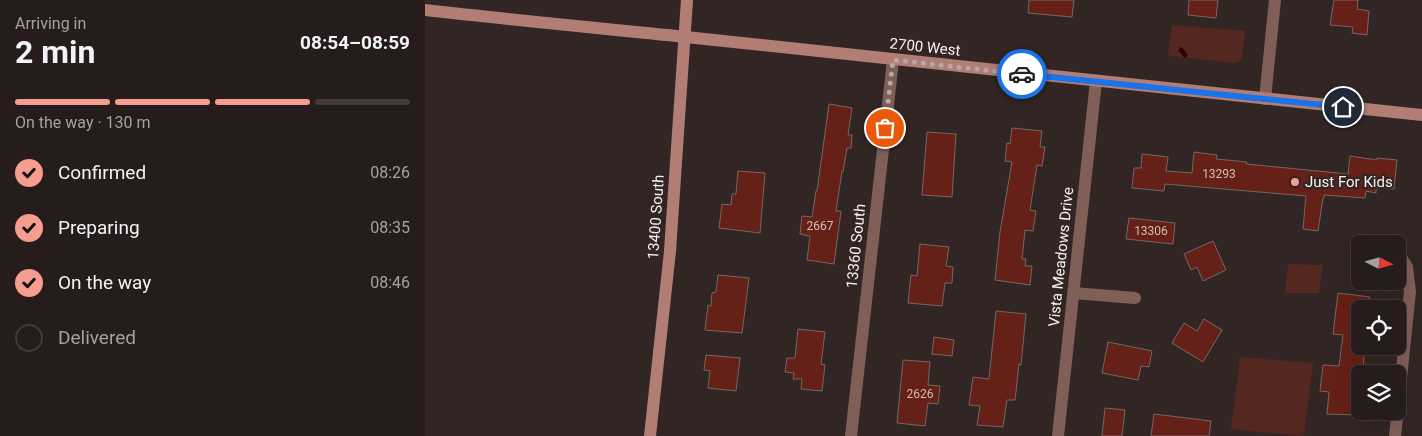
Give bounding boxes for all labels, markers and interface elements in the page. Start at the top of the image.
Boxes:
text: Arriving in [15,14,86,33]
text: 08:54–08:59 [300,31,410,54]
text: 2 min [15,33,95,71]
street label: 2700 West [889,34,961,60]
courier [997,49,1047,99]
icon: car [1008,60,1036,88]
pin [1322,86,1364,128]
icon: home [1329,93,1357,121]
pin [864,107,906,149]
text: On the way · 130 m [15,113,151,132]
icon: bag [871,114,899,142]
icon: check [15,159,43,187]
text: Confirmed [58,161,146,184]
text: 08:26 [370,163,410,182]
house number: 13293 [1202,167,1236,181]
place label: Just For Kids [1305,173,1393,191]
street label: 13400 South [644,174,668,260]
marker: Just For Kids [1289,176,1301,188]
street label: Vista Meadows Drive [1045,186,1077,328]
street label: 13360 South [843,203,869,289]
icon: check [15,214,43,242]
text: Preparing [58,216,140,239]
text: 08:35 [370,218,410,237]
house number: 2667 [807,219,834,233]
house number: 13306 [1134,224,1168,238]
north arrow [1351,235,1406,290]
map controls [1351,235,1406,420]
icon: check [15,269,43,297]
text: On the way [58,271,151,294]
text: 08:46 [370,273,410,292]
button: locate [1351,300,1406,355]
text: Delivered [58,326,136,349]
button: layers [1351,365,1406,420]
house number: 2626 [907,387,934,401]

